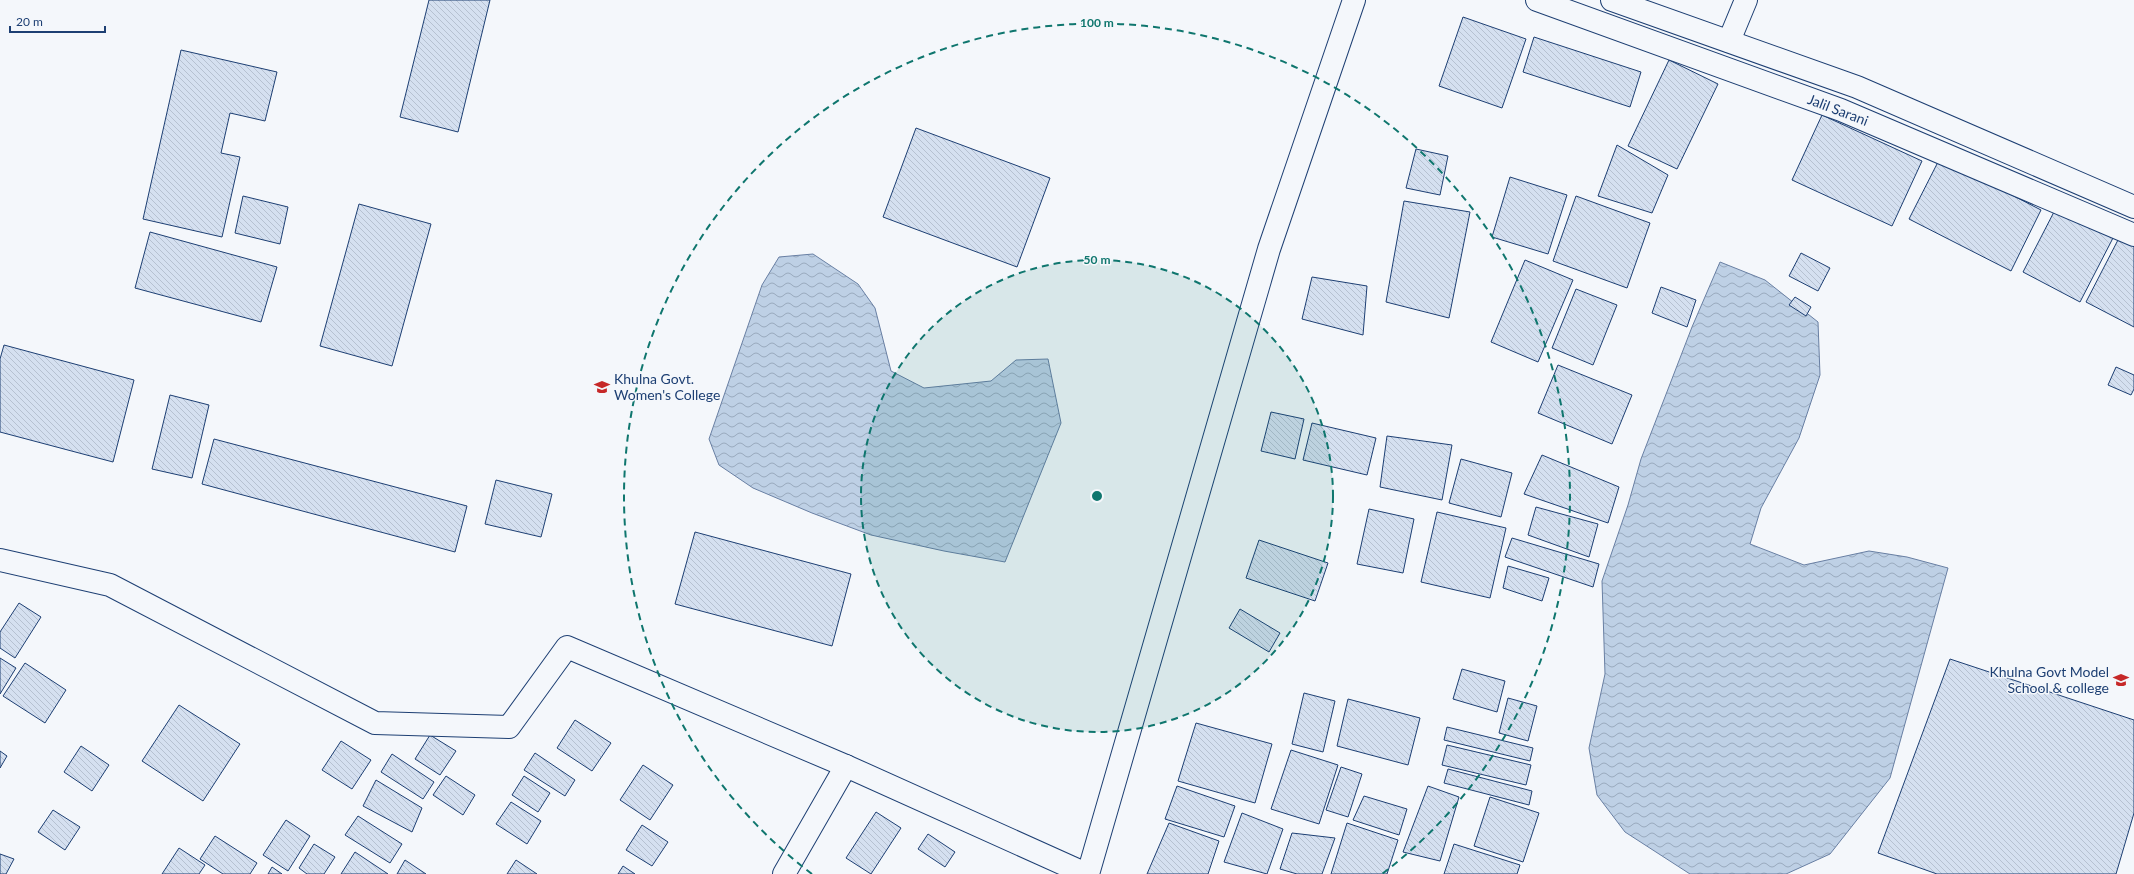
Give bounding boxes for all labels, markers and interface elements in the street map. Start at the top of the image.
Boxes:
scale bar [10,8,105,34]
text: 20 m [16,14,43,29]
text: 100 m [1080,15,1114,30]
street label: Jalil Sarani [1805,90,1871,129]
text: 50 m [1084,252,1110,267]
place label: Khulna Govt. Women's College [614,370,720,403]
school or university icon: Khulna Govt. Women's College [593,378,611,396]
centre of rings [1090,489,1104,503]
place label: Khulna Govt Model School & college [1989,663,2109,696]
school or university icon: Khulna Govt Model School & college [2112,671,2130,689]

